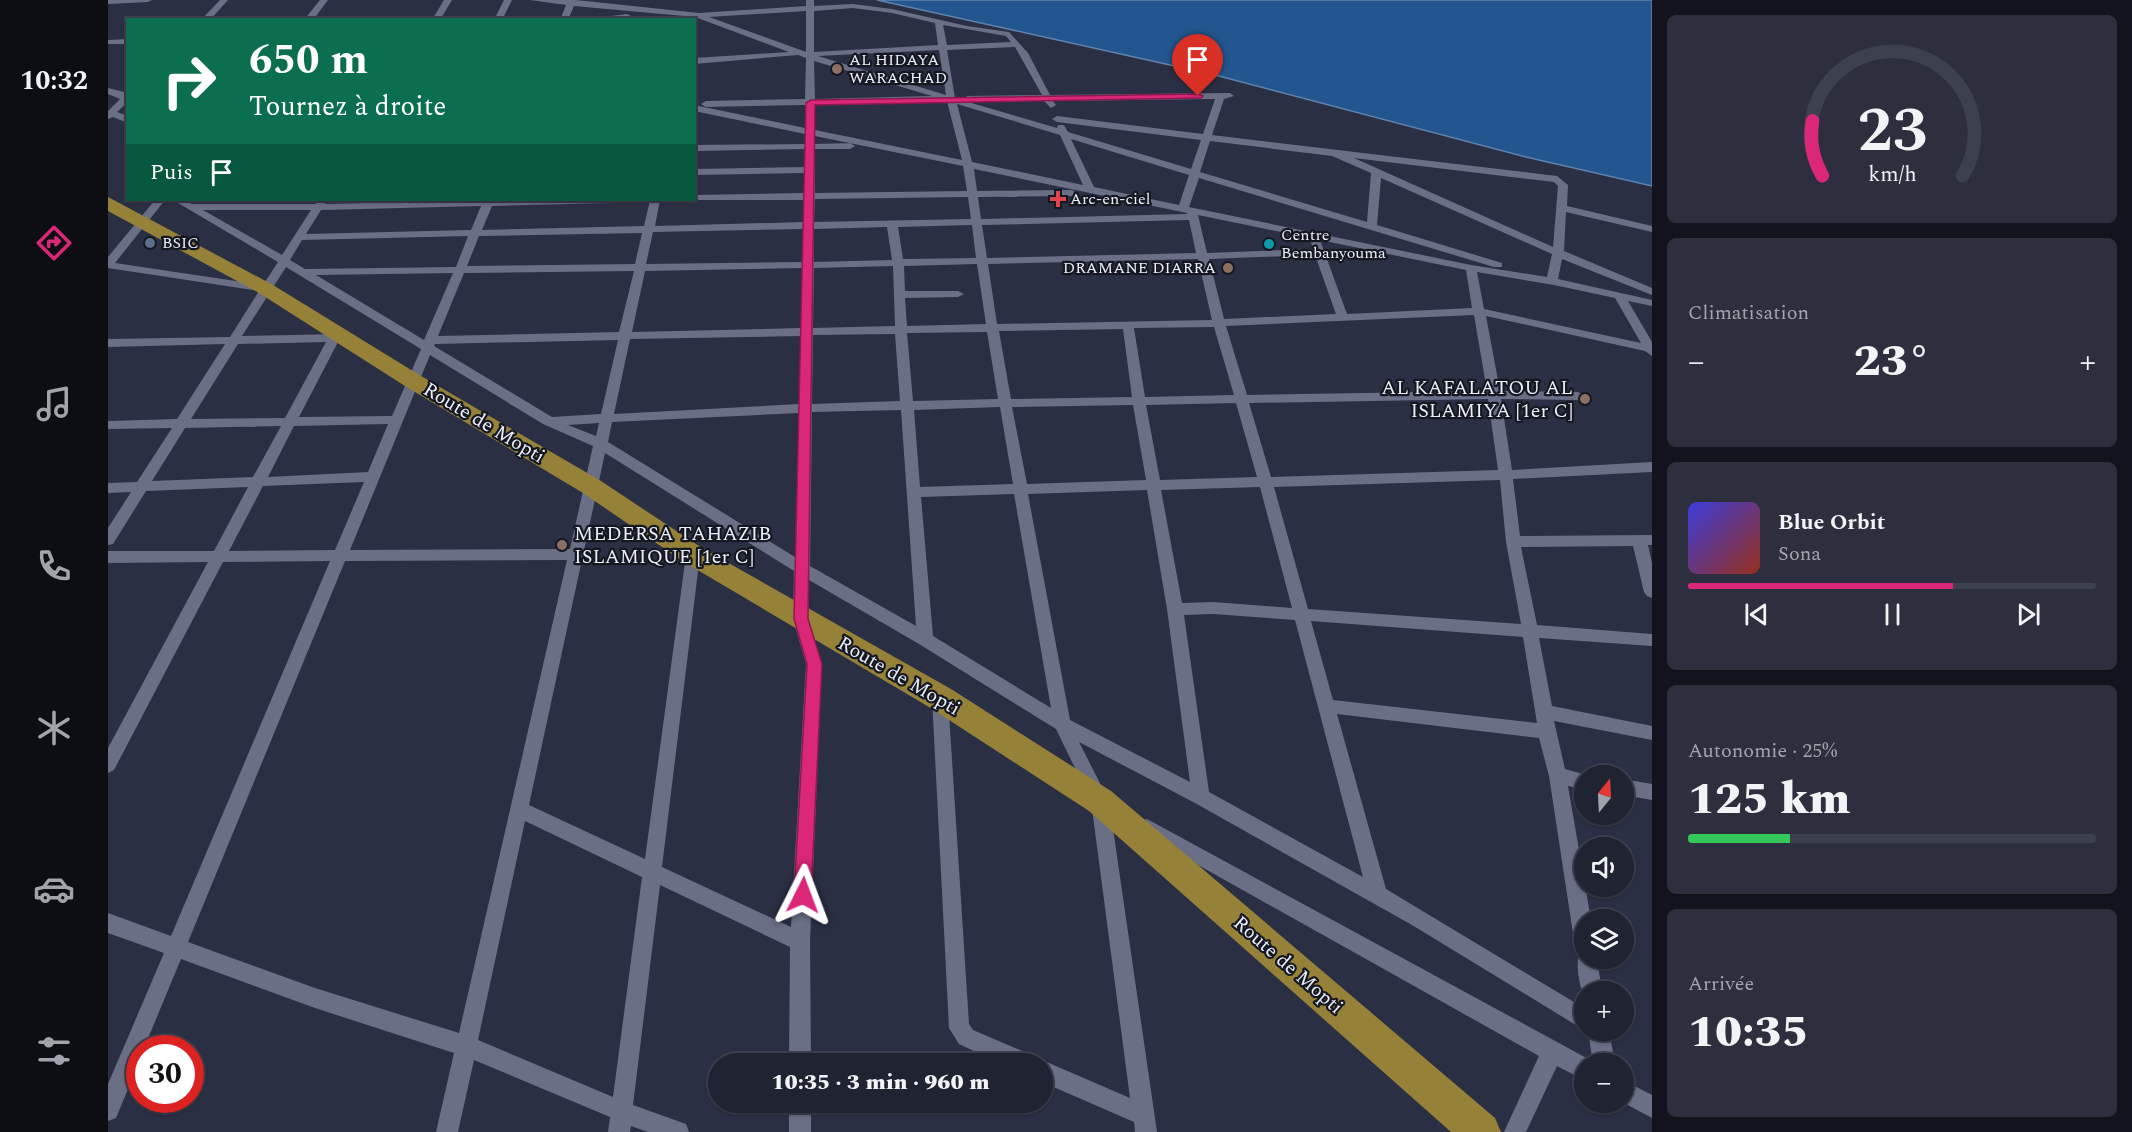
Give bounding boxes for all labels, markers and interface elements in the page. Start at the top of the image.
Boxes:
text: 650 m [249,29,368,92]
pin [1172,34,1223,96]
icon: right [150,42,228,120]
icon: arrive [1181,43,1214,76]
place label: AL HIDAYA WARACHAD [849,48,947,90]
text: 10:32 [20,60,88,102]
marker: AL HIDAYA WARACHAD [830,62,844,76]
text: 23 [1857,84,1927,179]
text: Tournez à droite [249,86,446,128]
text: Puis [150,156,193,189]
icon: arrive [205,156,238,189]
text: km/h [1868,159,1916,192]
place label: Arc-en-ciel [1070,187,1151,211]
marker: Arc-en-ciel [1051,192,1065,206]
icon: directions [33,222,75,264]
place label: Centre Bembanyouma [1281,223,1386,265]
place label: BSIC [162,231,199,255]
marker: BSIC [143,236,157,250]
marker: Centre Bembanyouma [1262,237,1276,251]
place label: DRAMANE DIARRA [1063,256,1216,280]
marker: DRAMANE DIARRA [1221,261,1235,275]
text: Climatisation [1688,298,1809,328]
text: 23° [1854,327,1930,396]
text: − [1688,337,1705,387]
text: + [2079,337,2096,387]
place label: AL KAFALATOU AL ISLAMIYA [1er C] [1381,373,1573,426]
street label: Route de Mopti [417,375,551,471]
icon: music [33,383,75,425]
marker: AL KAFALATOU AL ISLAMIYA [1er C] [1578,392,1592,406]
text: Blue Orbit [1778,506,1885,539]
place label: MEDERSA TAHAZIB ISLAMIQUE [1er C] [574,519,771,572]
marker: MEDERSA TAHAZIB ISLAMIQUE [1er C] [555,538,569,552]
text: Sona [1778,539,1821,569]
icon: phone [33,545,75,587]
icon: previous [1740,598,1773,631]
icon: pause [1876,598,1909,631]
icon: next [2012,598,2045,631]
street label: Route de Mopti [832,629,966,723]
icon: climate [33,707,75,749]
text: Autonomie · 25% [1688,736,1837,766]
north arrow [1574,765,1634,825]
map controls [1574,765,1634,1113]
text: 125 km [1688,765,1850,834]
button: sound [1574,837,1634,897]
position arrow [771,863,835,927]
icon: car [33,868,75,910]
street label: Route de Mopti [1226,909,1350,1021]
button: layers [1574,909,1634,969]
text: Arrivée [1688,969,1754,999]
button: + [1574,981,1634,1041]
text: 10:35 [1688,998,1809,1067]
icon: filters [33,1030,75,1072]
speed limit sign: 30 [126,1035,204,1113]
button: − [1574,1053,1634,1113]
text: 10:35 · 3 min · 960 m [771,1066,990,1099]

